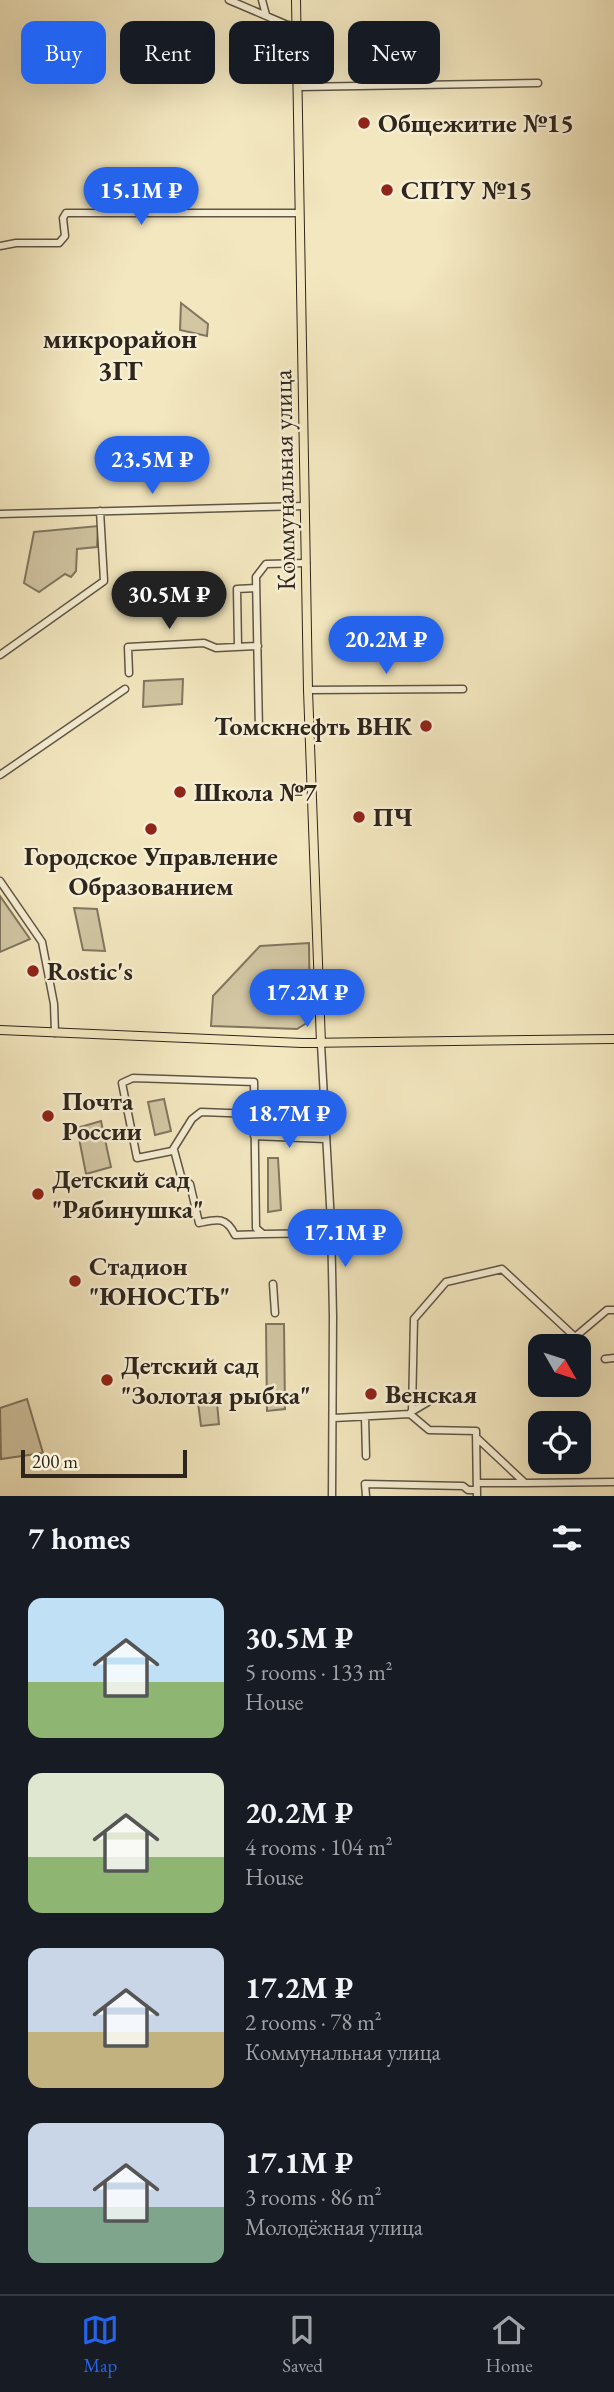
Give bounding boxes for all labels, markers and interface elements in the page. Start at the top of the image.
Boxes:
chip: Buy [21,21,106,84]
chip: Rent [120,21,215,84]
chip: Filters [229,21,334,84]
chip: New [348,21,440,84]
place label: Общежитие №15 [378,106,574,140]
marker: Общежитие №15 [356,115,372,131]
pin: 15.1M ₽ [76,168,206,227]
place label: СПТУ №15 [401,173,533,207]
text: 15.1M ₽ [100,175,182,205]
marker: СПТУ №15 [379,182,395,198]
district label: микрорайон 3ГГ [43,320,197,388]
street label: Коммунальная улица [265,369,303,591]
pin: 23.5M ₽ [87,436,217,496]
text: 23.5M ₽ [111,444,193,474]
pin: 30.5M ₽ [104,572,234,631]
text: 30.5M ₽ [128,579,210,609]
pin: 20.2M ₽ [321,616,451,676]
text: 20.2M ₽ [345,624,427,654]
place label: Томскнефть ВНК [214,709,413,743]
marker: Томскнефть ВНК [418,718,434,734]
place label: Школа №7 [194,775,317,809]
marker: Школа №7 [172,784,188,800]
place label: ПЧ [373,800,413,834]
marker: ПЧ [351,809,367,825]
marker: Городское Управление Образованием [143,821,159,837]
place label: Городское Управление Образованием [24,839,278,903]
place label: Rostic's [47,954,133,988]
marker: Rostic's [25,963,41,979]
pin: 17.2M ₽ [242,970,372,1029]
text: 17.2M ₽ [266,977,348,1007]
place label: Почта России [62,1084,142,1148]
pin: 18.7M ₽ [224,1090,354,1150]
text: 18.7M ₽ [248,1098,330,1128]
marker: Почта России [40,1108,56,1124]
place label: Детский сад "Рябинушка" [52,1162,204,1226]
marker: Детский сад "Рябинушка" [30,1186,46,1202]
pin: 17.1M ₽ [280,1210,410,1269]
text: 17.1M ₽ [304,1217,386,1247]
place label: Стадион "ЮНОСТЬ" [89,1249,230,1313]
marker: Стадион "ЮНОСТЬ" [67,1273,83,1289]
north arrow [528,1334,592,1396]
map controls [528,1334,591,1474]
place label: Детский сад "Золотая рыбка" [121,1348,311,1412]
marker: Детский сад "Золотая рыбка" [99,1372,115,1388]
place label: Венская [385,1377,477,1411]
marker: Венская [363,1386,379,1402]
button: locate [528,1411,591,1474]
scale bar [21,1447,187,1479]
text: 200 m [32,1449,78,1474]
text: 7 homes [28,1519,130,1558]
icon: filters [548,1519,586,1557]
text: 30.5M ₽ [245,1618,353,1657]
icon: home [84,1626,168,1710]
text: 5 rooms · 133 m² [245,1657,393,1687]
text: House [245,1687,304,1717]
text: 20.2M ₽ [245,1793,353,1832]
icon: home [84,1801,168,1885]
text: 4 rooms · 104 m² [245,1832,393,1862]
text: House [245,1862,304,1892]
text: 17.2M ₽ [245,1968,353,2007]
icon: home [84,1976,168,2060]
text: 2 rooms · 78 m² [245,2007,382,2037]
text: Коммунальная улица [245,2037,441,2067]
text: 17.1M ₽ [245,2143,353,2182]
icon: home [84,2151,168,2235]
text: 3 rooms · 86 m² [245,2182,382,2212]
text: Молодёжная улица [245,2212,423,2242]
tab: Map [81,2311,119,2378]
tab: Saved [282,2311,323,2378]
tab: Home [486,2311,533,2378]

